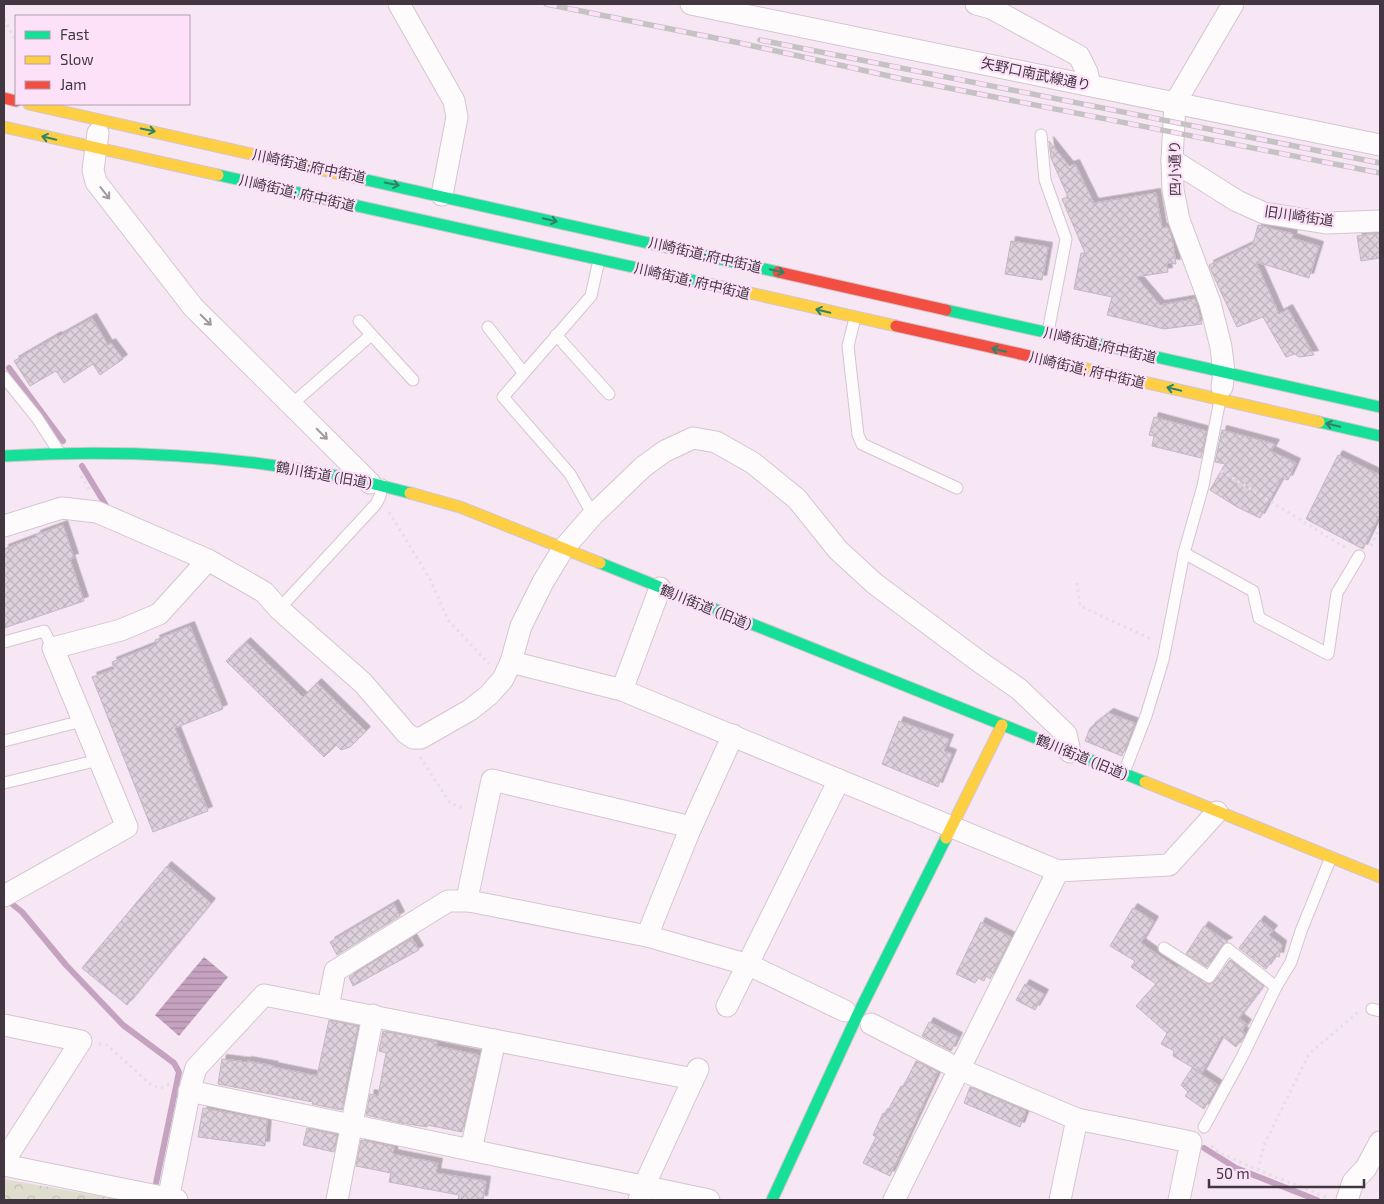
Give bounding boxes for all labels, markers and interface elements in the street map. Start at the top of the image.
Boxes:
legend [15,15,190,105]
text: Fast [60,25,90,43]
text: Slow [60,50,94,68]
street label: 矢野口南武線通り [980,54,1093,93]
text: Jam [60,75,86,93]
one-way arrow [139,126,155,136]
one-way arrow [42,132,58,142]
street label: 四小通り [1166,140,1183,196]
street label: 川崎街道;府中街道 [251,145,367,186]
street label: 川崎街道; 府中街道 [237,171,357,214]
one-way arrow [383,180,399,189]
one-way arrow [100,186,111,199]
street label: 旧川崎街道 [1263,202,1335,229]
one-way arrow [542,216,558,225]
street label: 川崎街道;府中街道 [647,233,763,276]
street label: 川崎街道; 府中街道 [632,259,752,302]
one-way arrow [769,267,785,277]
one-way arrow [816,305,832,315]
one-way arrow [200,314,213,326]
street label: 川崎街道;府中街道 [1042,323,1158,366]
one-way arrow [991,345,1007,354]
street label: 川崎街道; 府中街道 [1027,348,1147,391]
one-way arrow [1167,384,1183,393]
one-way arrow [1325,420,1341,429]
one-way arrow [316,428,328,441]
street label: 鶴川街道 (旧道) [275,458,373,491]
street label: 鶴川街道 (旧道) [658,580,754,633]
street label: 鶴川街道 (旧道) [1034,730,1130,783]
scale bar [1209,1156,1364,1188]
text: 50 m [1216,1164,1250,1182]

